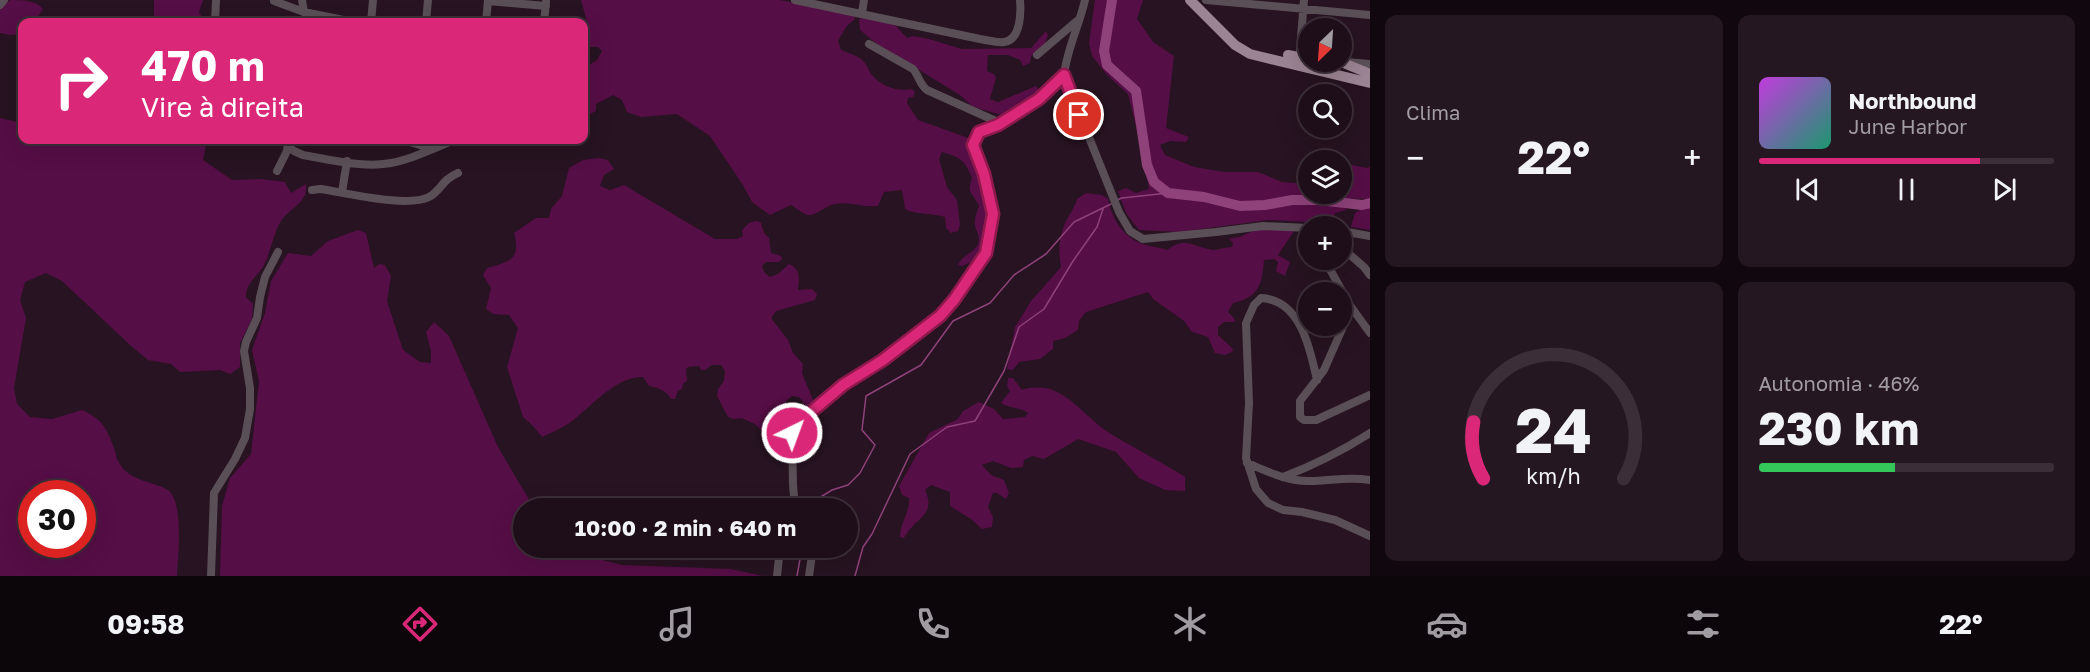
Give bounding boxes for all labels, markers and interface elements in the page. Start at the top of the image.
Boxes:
north arrow [1298,18,1352,72]
map controls [1298,18,1352,336]
text: 470 m [141,40,265,90]
icon: right [42,42,120,120]
button: search [1298,84,1352,138]
text: Northbound [1849,87,1976,114]
pin [1053,89,1104,140]
text: Vire à direita [141,91,304,123]
icon: arrive [1062,98,1095,131]
text: Clima [1406,100,1460,124]
text: June Harbor [1849,114,1967,138]
text: 22° [1518,130,1590,184]
text: − [1406,138,1424,177]
text: + [1683,138,1701,177]
button: layers [1298,150,1352,204]
icon: previous [1791,173,1824,206]
icon: pause [1890,173,1923,206]
icon: next [1988,173,2021,206]
button: + [1298,216,1352,270]
button: − [1298,282,1352,336]
text: Autonomia · 46% [1759,371,1919,395]
text: 24 [1515,392,1592,467]
position arrow [760,401,824,465]
text: 230 km [1759,401,1919,455]
text: km/h [1526,463,1581,489]
speed limit sign: 30 [18,480,96,558]
text: 10:00 · 2 min · 640 m [575,514,796,541]
icon: directions [399,603,441,645]
icon: music [656,603,698,645]
icon: phone [912,603,954,645]
icon: climate [1169,603,1211,645]
icon: car [1426,603,1468,645]
icon: filters [1682,603,1724,645]
text: 09:58 [107,608,184,640]
text: 22° [1939,608,1983,640]

